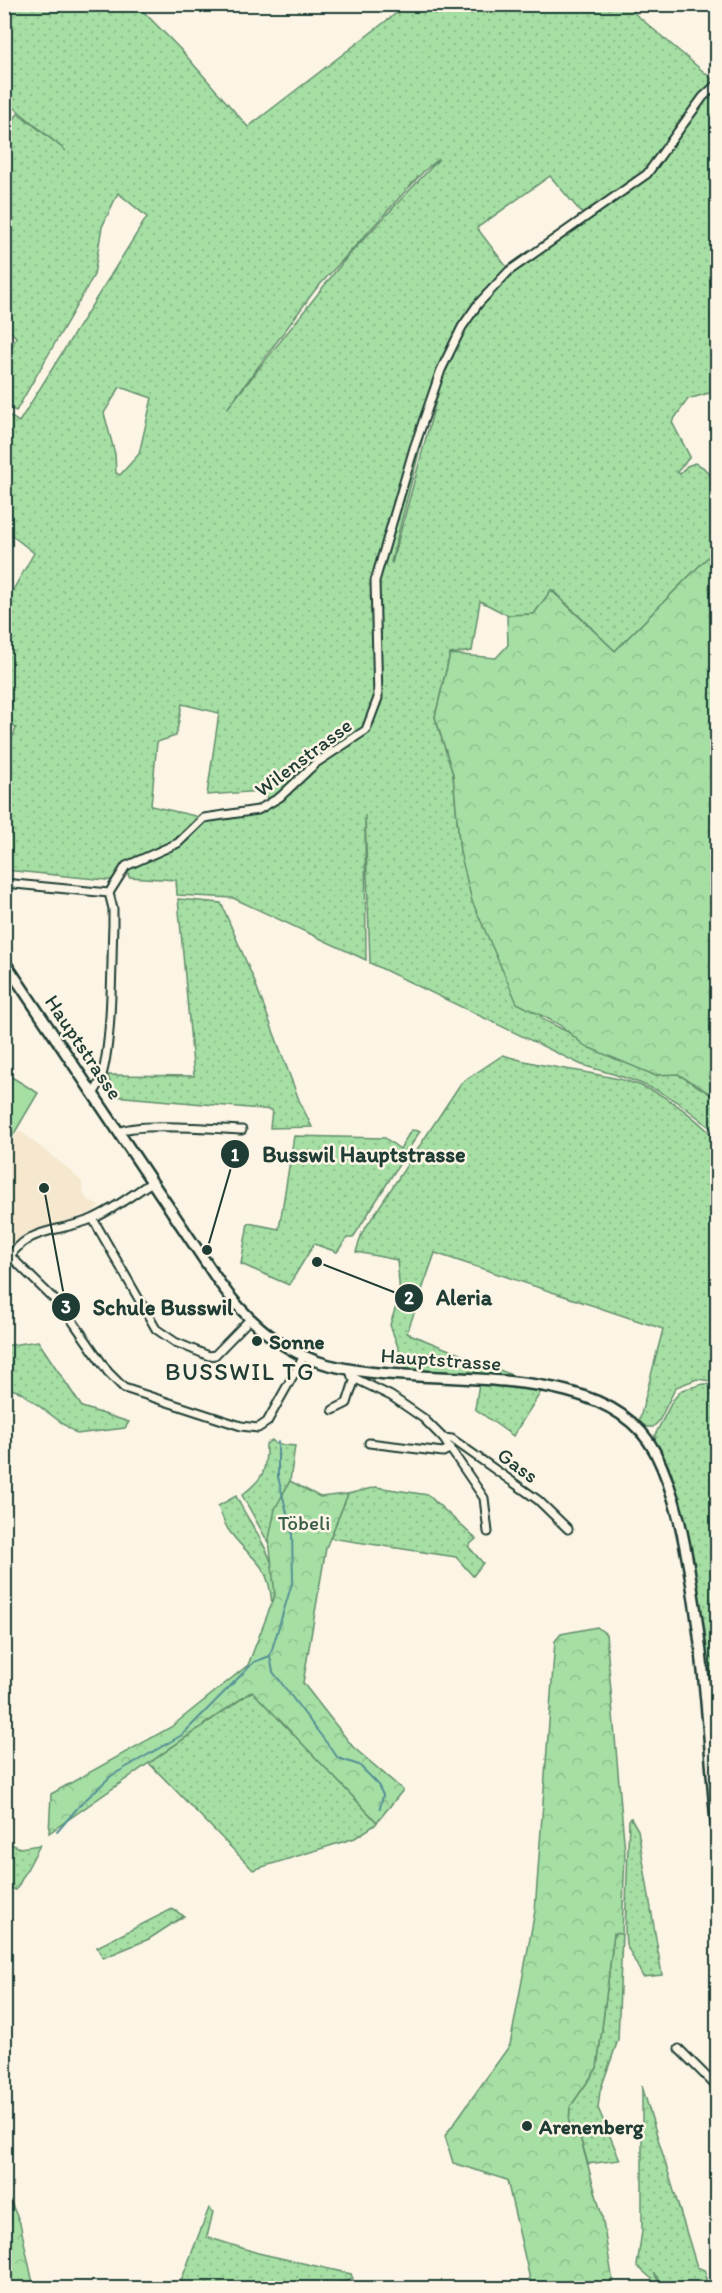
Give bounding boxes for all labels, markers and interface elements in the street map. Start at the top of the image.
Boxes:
street label: Wilenstrasse [249,712,357,802]
street label: Hauptstrasse [40,990,128,1104]
callout: Busswil Hauptstrasse [220,1134,479,1174]
text: Busswil Hauptstrasse [262,1141,466,1168]
text: 1 [231,1144,240,1166]
callout: Aleria [394,1278,504,1318]
text: Aleria [435,1284,493,1311]
callout: Schule Busswil [51,1287,246,1327]
text: 2 [404,1287,414,1309]
text: Schule Busswil [93,1294,234,1321]
text: 3 [61,1296,71,1318]
place label: Sonne [269,1329,325,1354]
marker: Sonne [250,1334,264,1348]
street label: Hauptstrasse [380,1342,502,1376]
district label: BUSSWIL TG [165,1357,315,1386]
street label: Gass [493,1442,543,1488]
park label: Töbeli [278,1510,330,1535]
place label: Arenenberg [538,2114,645,2140]
marker: Arenenberg [520,2119,534,2133]

